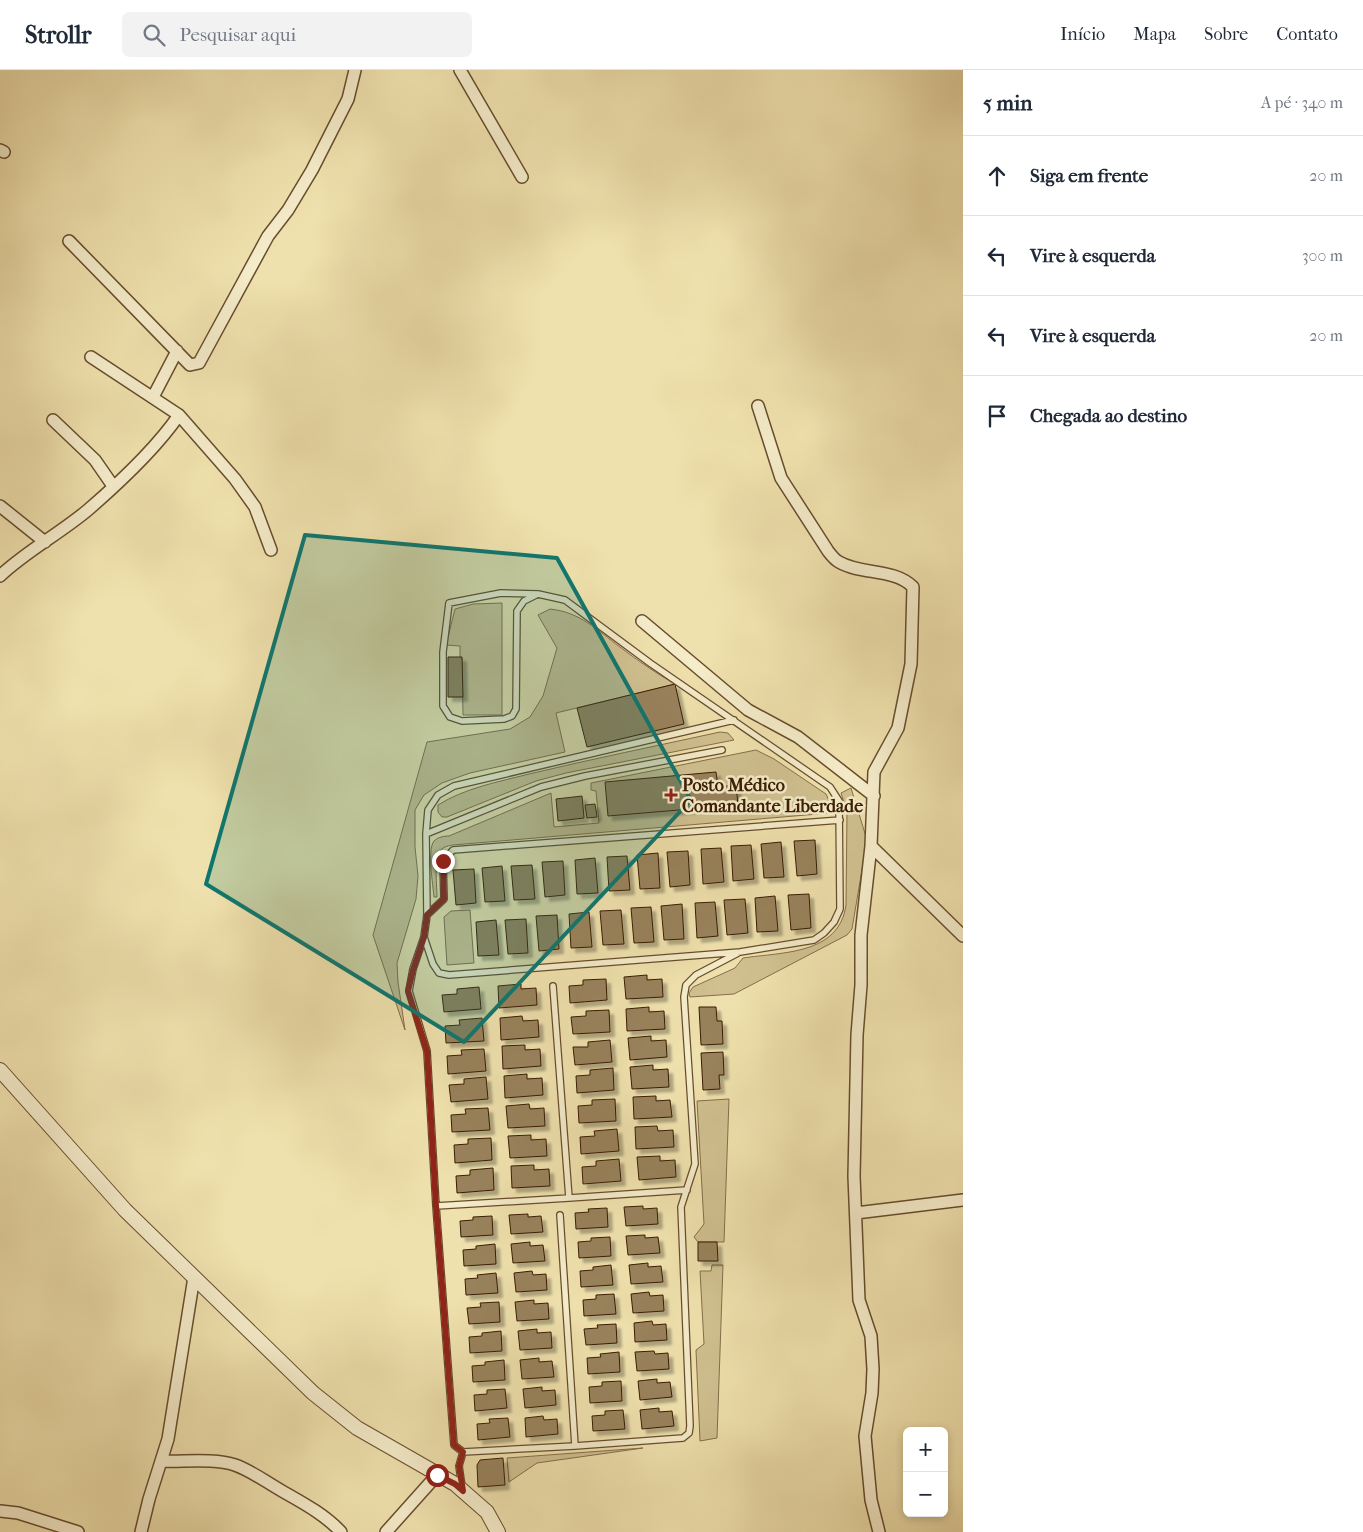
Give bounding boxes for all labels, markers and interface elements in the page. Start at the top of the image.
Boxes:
search box [122,12,472,57]
text: Strollr [25,21,92,49]
icon: search [140,21,168,49]
text: Pesquisar aqui [180,24,296,46]
text: Início [1060,24,1105,45]
text: Mapa [1133,24,1176,45]
text: Sobre [1204,24,1248,45]
text: Contato [1276,24,1338,45]
text: 5 min [983,91,1032,115]
text: A pé · 340 m [1261,93,1343,112]
icon: ahead [983,162,1011,190]
text: Siga em frente [1030,165,1148,187]
text: 20 m [1309,166,1343,185]
icon: left [983,242,1011,270]
text: Vire à esquerda [1030,245,1156,267]
text: 300 m [1302,246,1343,265]
icon: left [983,322,1011,350]
text: Vire à esquerda [1030,325,1156,347]
text: 20 m [1309,326,1343,345]
icon: arrive [983,402,1011,430]
text: Chegada ao destino [1030,405,1187,427]
place label: Posto Médico Comandante Liberdade [682,775,863,817]
marker: Posto Médico Comandante Liberdade [664,788,678,802]
route end [432,850,455,873]
map controls [903,1427,948,1517]
button: + [903,1427,948,1472]
route start [426,1464,449,1487]
button: − [903,1472,948,1517]

